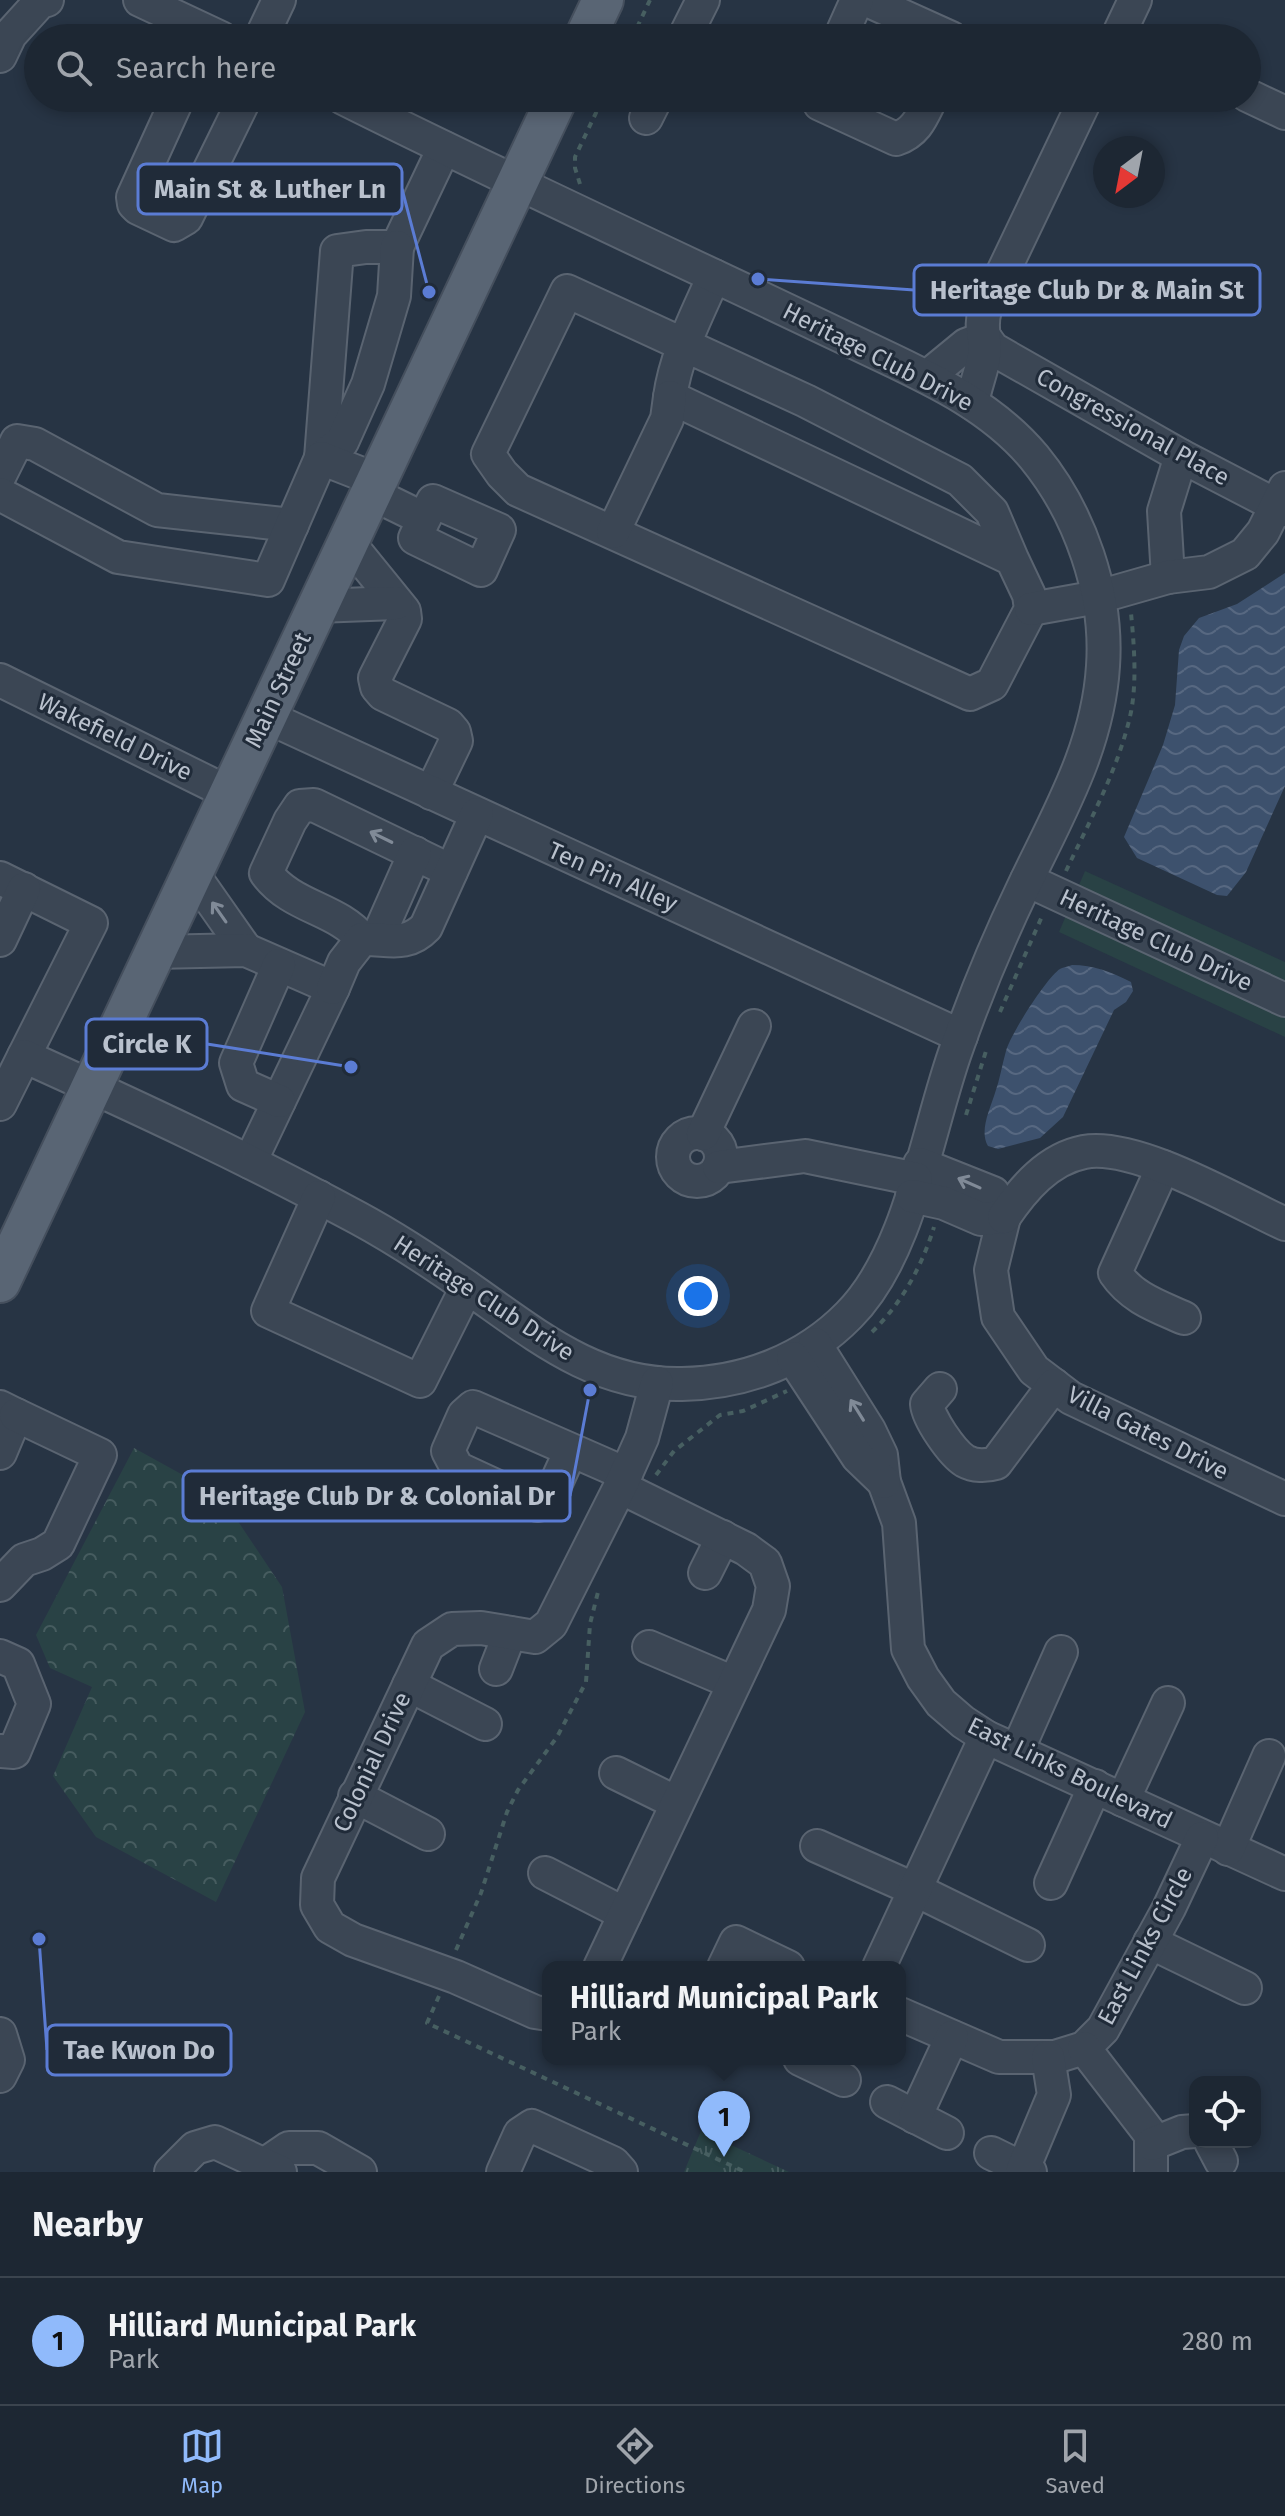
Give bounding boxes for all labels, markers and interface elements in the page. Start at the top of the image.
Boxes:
search box [24,24,1261,112]
icon: search [52,46,96,90]
text: Search here [116,50,276,86]
north arrow [1093,136,1165,208]
callout: Main St & Luther Ln [138,164,402,214]
text: Main St & Luther Ln [154,174,386,205]
callout: Heritage Club Dr & Main St [914,265,1260,315]
text: Heritage Club Dr & Main St [930,275,1245,306]
street label: Heritage Club Drive [778,297,978,417]
street label: Congressional Place [1032,362,1234,492]
street label: Main Street [239,628,317,752]
street label: Wakefield Drive [33,688,197,786]
one-way arrow [369,829,393,844]
street label: Ten Pin Alley [544,836,682,918]
street label: Heritage Club Drive [1055,883,1257,997]
one-way arrow [211,902,228,923]
callout: Circle K [86,1019,207,1069]
text: Circle K [103,1029,192,1060]
one-way arrow [957,1174,982,1189]
street label: Heritage Club Drive [389,1229,579,1367]
your location [678,1276,718,1316]
street label: Villa Gates Drive [1063,1380,1233,1486]
one-way arrow [848,1399,864,1422]
callout: Heritage Club Dr & Colonial Dr [183,1471,570,1521]
text: Heritage Club Dr & Colonial Dr [199,1481,555,1512]
street label: Colonial Drive [327,1688,417,1836]
street label: East Links Boulevard [963,1711,1177,1835]
street label: East Links Circle [1092,1862,1198,2030]
popup [542,1961,906,2065]
text: Hilliard Municipal Park [570,1980,878,2016]
text: Park [570,2016,621,2047]
callout: Tae Kwon Do [47,2025,231,2075]
text: Tae Kwon Do [63,2035,215,2066]
map controls [1189,2076,1261,2148]
button: locate [1189,2076,1261,2148]
pin: 1 [698,2091,750,2157]
text: Nearby [32,2204,143,2245]
text: Hilliard Municipal Park [108,2308,416,2344]
text: 1 [52,2326,64,2357]
text: 280 m [1182,2326,1253,2357]
text: Park [108,2344,159,2375]
tab: Map [180,2424,224,2499]
tab: Directions [584,2424,685,2499]
tab: Saved [1045,2424,1105,2499]

